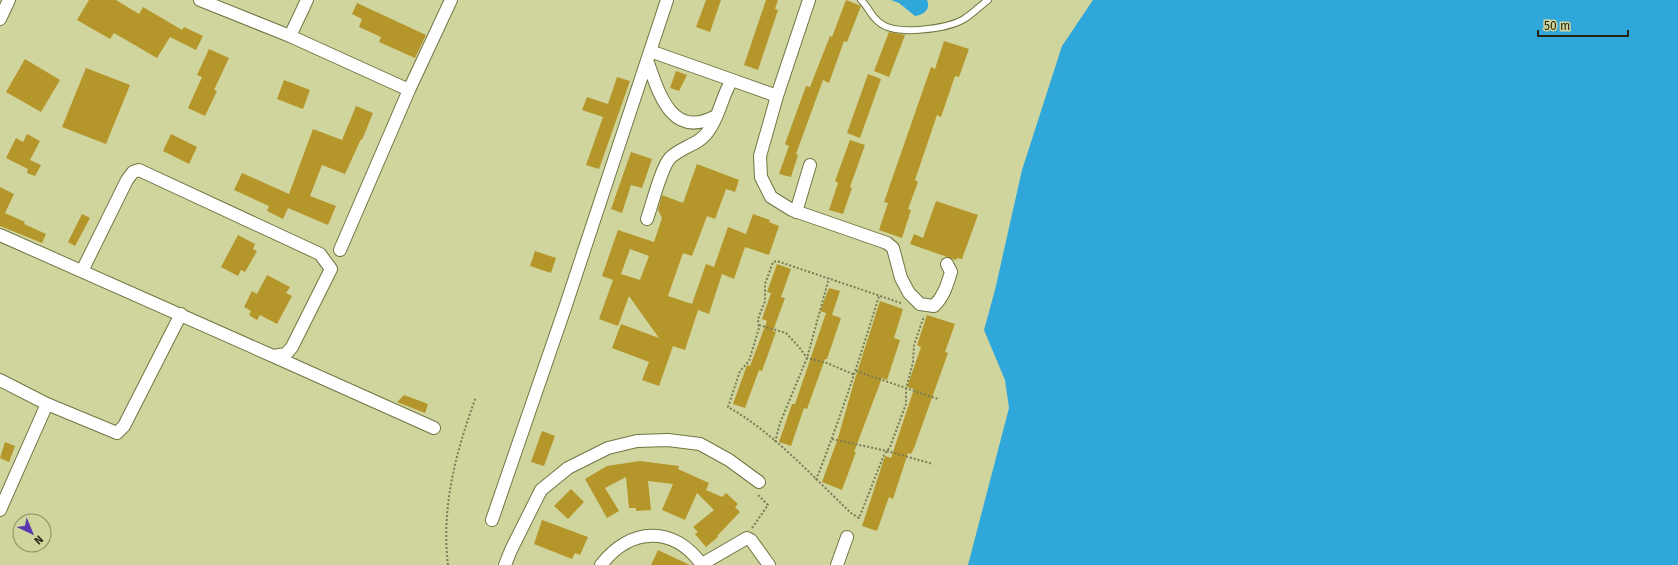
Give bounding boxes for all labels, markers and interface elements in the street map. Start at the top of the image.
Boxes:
scale bar [1538,12,1628,38]
text: 50 m [1544,19,1570,33]
north arrow [12,513,52,553]
text: N [31,533,46,547]

